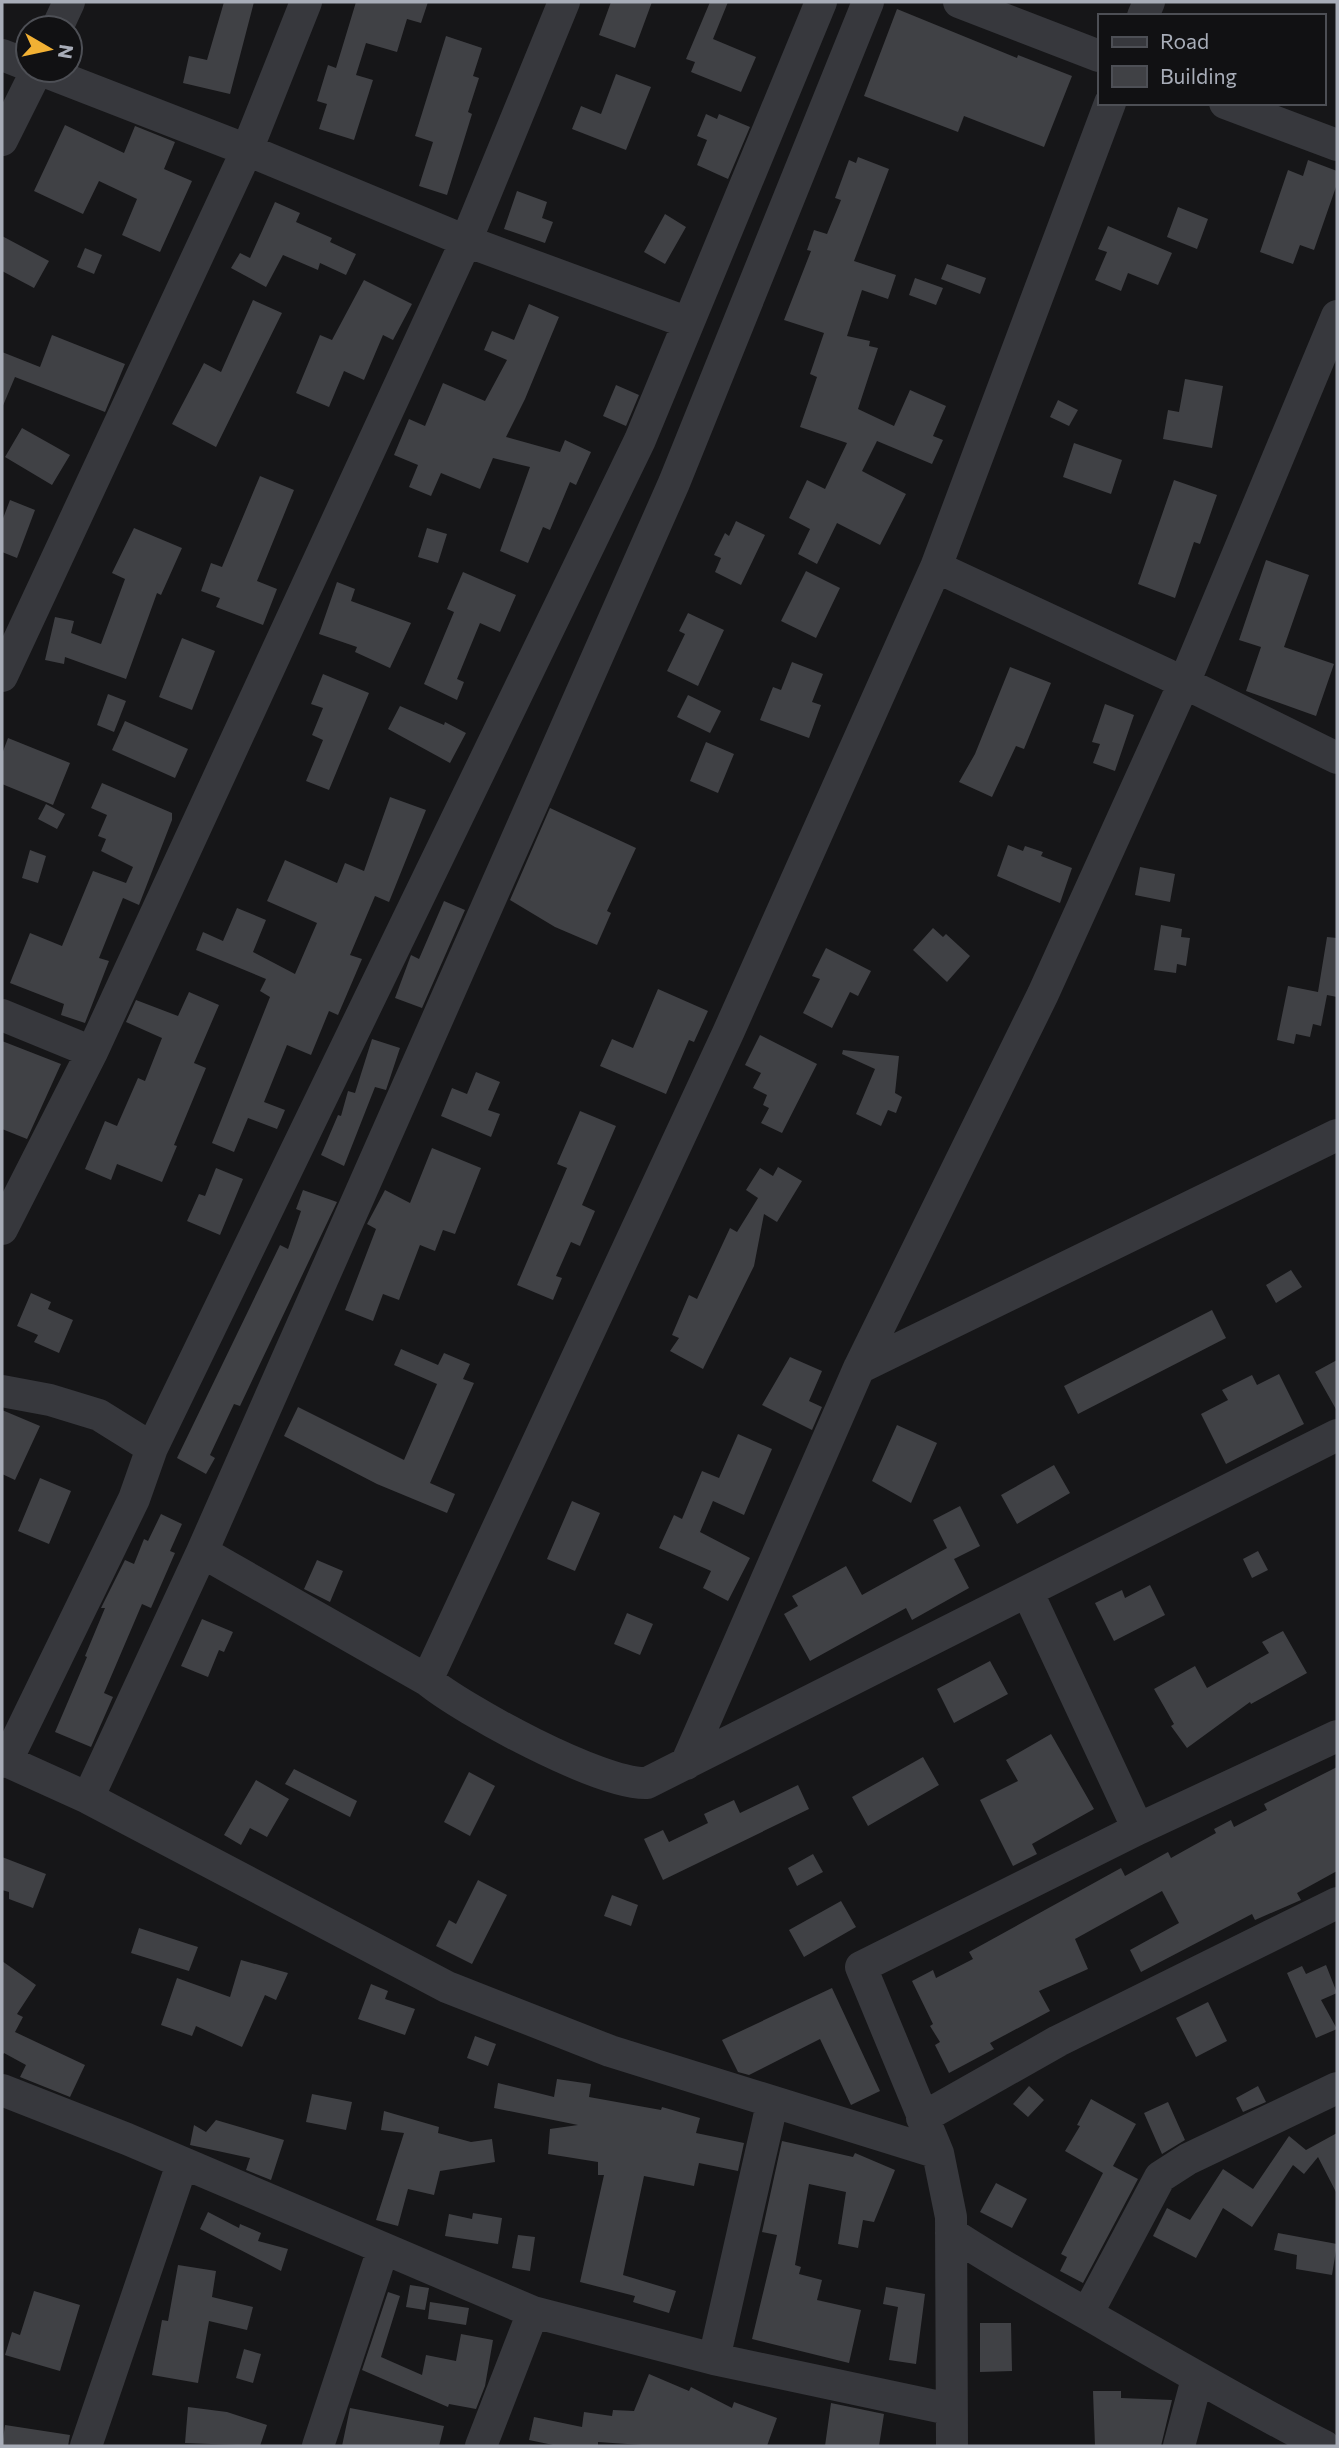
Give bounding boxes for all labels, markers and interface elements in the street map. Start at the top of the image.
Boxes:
north arrow [14,14,84,84]
legend [1098,14,1325,105]
text: Road [1160,28,1209,53]
text: N [54,43,79,61]
text: Building [1160,63,1237,88]

